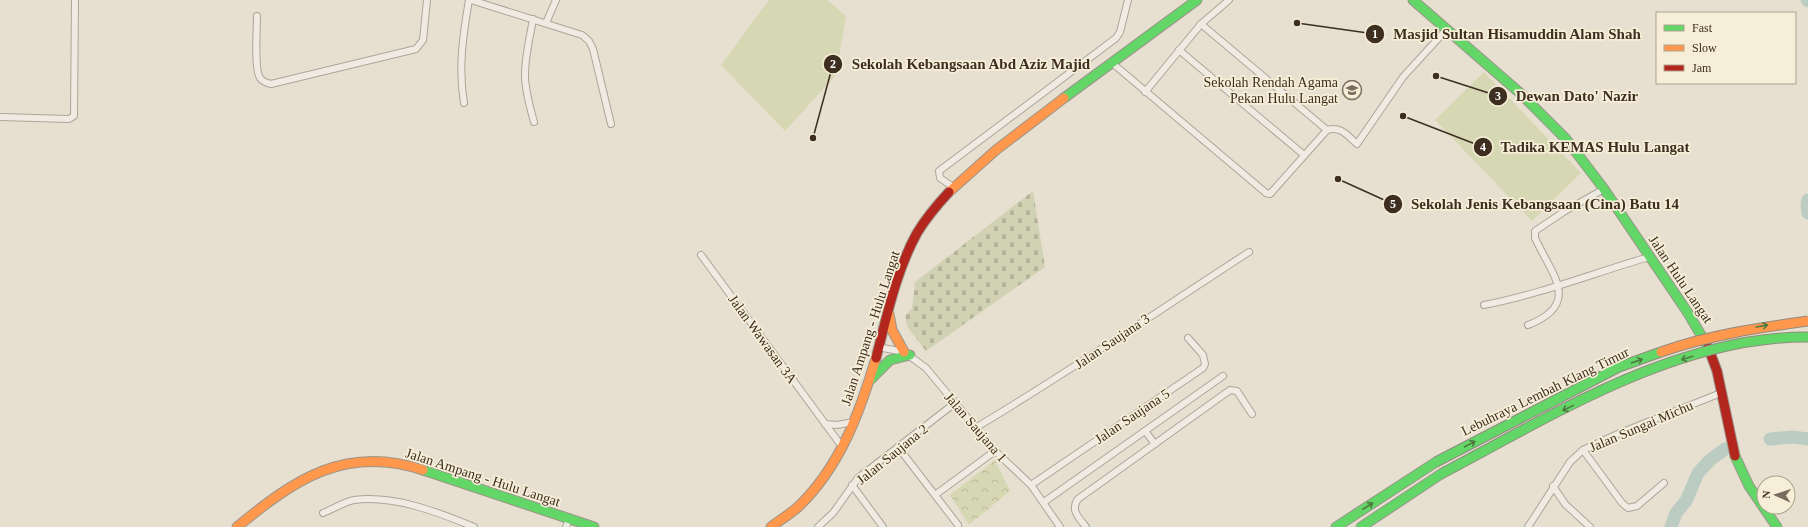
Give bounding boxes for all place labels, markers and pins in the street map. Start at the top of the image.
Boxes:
callout: Masjid Sultan Hisamuddin Alam Shah [1365,20,1649,47]
callout: Sekolah Kebangsaan Abd Aziz Majid [823,50,1099,77]
place label: Sekolah Rendah Agama Pekan Hulu Langat [1203,75,1339,106]
school or university icon: Sekolah Rendah Agama Pekan Hulu Langat [1341,79,1363,101]
callout: Dewan Dato' Nazir [1488,82,1646,109]
callout: Tadika KEMAS Hulu Langat [1473,133,1698,160]
callout: Sekolah Jenis Kebangsaan (Cina) Batu 14 [1383,191,1687,218]

